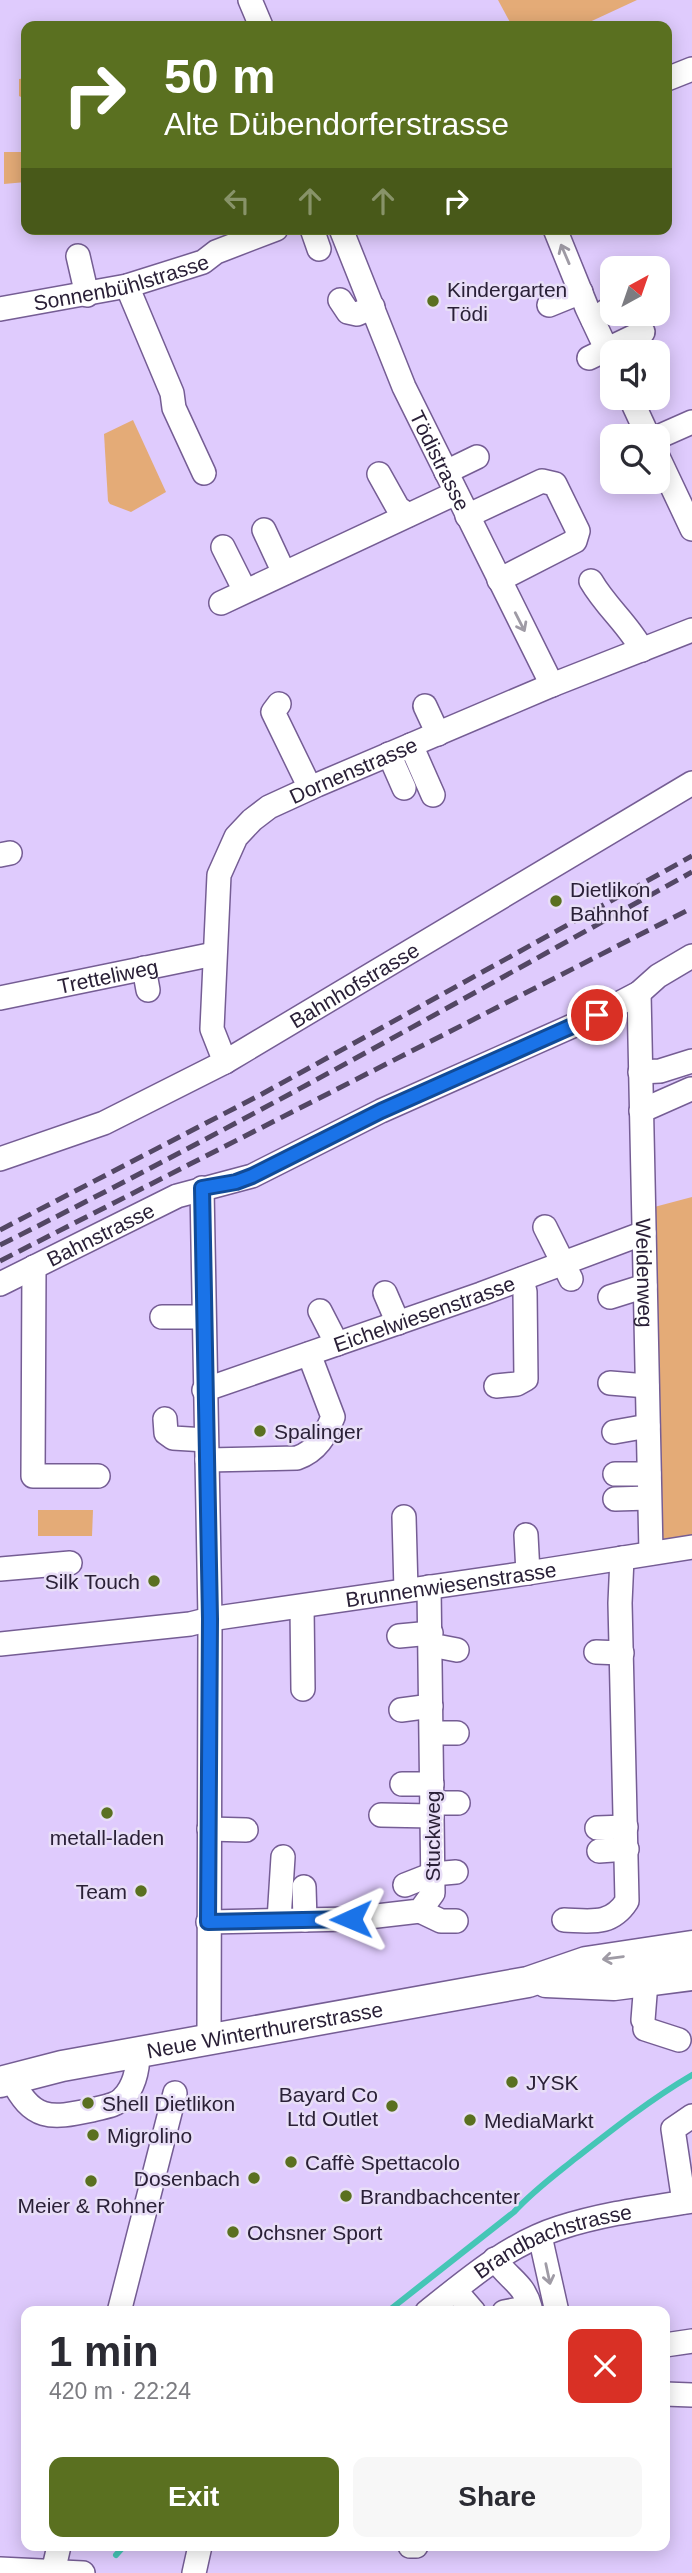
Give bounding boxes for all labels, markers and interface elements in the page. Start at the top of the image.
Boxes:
icon: right [49,49,140,140]
text: 50 m [164,49,276,103]
text: Alte Dübendorferstrasse [164,106,509,142]
icon: left [218,182,256,220]
icon: ahead [291,182,329,220]
icon: ahead [364,182,402,220]
icon: right [437,182,475,220]
one-way arrow [558,243,571,265]
street label: Sonnenbühlstrasse [31,249,211,314]
north arrow [600,256,670,326]
map controls [600,256,670,494]
place label: Kindergarten Tödi [447,278,567,325]
marker: Kindergarten Tödi [425,293,441,309]
button: sound [600,340,670,410]
street label: Tödistrasse [406,407,475,514]
button: search [600,424,670,494]
one-way arrow [514,611,528,632]
street label: Dornenstrasse [286,732,420,808]
place label: Dietlikon Bahnhof [570,878,651,925]
marker: Dietlikon Bahnhof [548,893,564,909]
street label: Bahnhofstrasse [286,938,423,1032]
street label: Tretteliweg [55,954,160,997]
pin [567,985,627,1045]
icon: arrive [578,996,616,1034]
street label: Bahnstrasse [43,1198,158,1270]
street label: Weidenweg [632,1218,658,1328]
street label: Eichelwiesenstrasse [330,1271,518,1356]
place label: Spalinger [274,1420,363,1443]
marker: Spalinger [252,1423,268,1439]
street label: Brunnenwiesenstrasse [344,1557,558,1611]
place label: Silk Touch [45,1570,140,1593]
marker: Silk Touch [146,1573,162,1589]
street label: Stuckweg [421,1790,444,1882]
marker: metall-laden [99,1805,115,1821]
place label: metall-laden [50,1826,164,1849]
place label: Team [76,1880,127,1903]
position arrow [314,1882,388,1956]
marker: Team [133,1883,149,1899]
one-way arrow [603,1952,625,1965]
street label: Neue Winterthurerstrasse [145,1997,385,2062]
place label: JYSK [526,2071,579,2094]
marker: JYSK [504,2074,520,2090]
place label: Bayard Co Ltd Outlet [279,2083,378,2130]
place label: Shell Dietlikon [102,2092,235,2115]
marker: Shell Dietlikon [80,2095,96,2111]
marker: Bayard Co Ltd Outlet [384,2098,400,2114]
place label: MediaMarkt [484,2109,594,2132]
marker: MediaMarkt [462,2112,478,2128]
place label: Migrolino [107,2124,192,2147]
marker: Migrolino [85,2127,101,2143]
place label: Caffè Spettacolo [305,2151,460,2174]
marker: Caffè Spettacolo [283,2154,299,2170]
place label: Dosenbach [134,2167,240,2190]
marker: Dosenbach [246,2170,262,2186]
marker: Meier & Rohner [83,2173,99,2189]
place label: Brandbachcenter [360,2185,520,2208]
marker: Brandbachcenter [338,2188,354,2204]
place label: Meier & Rohner [17,2194,165,2217]
street label: Brandbachstrasse [469,2199,633,2283]
place label: Ochsner Sport [247,2221,383,2244]
marker: Ochsner Sport [225,2224,241,2240]
one-way arrow [542,2262,556,2285]
text: 1 min [49,2328,159,2375]
button: close [568,2329,642,2403]
text: 420 m · 22:24 [49,2378,191,2404]
button: Exit [49,2457,339,2537]
button: Share [353,2457,642,2537]

